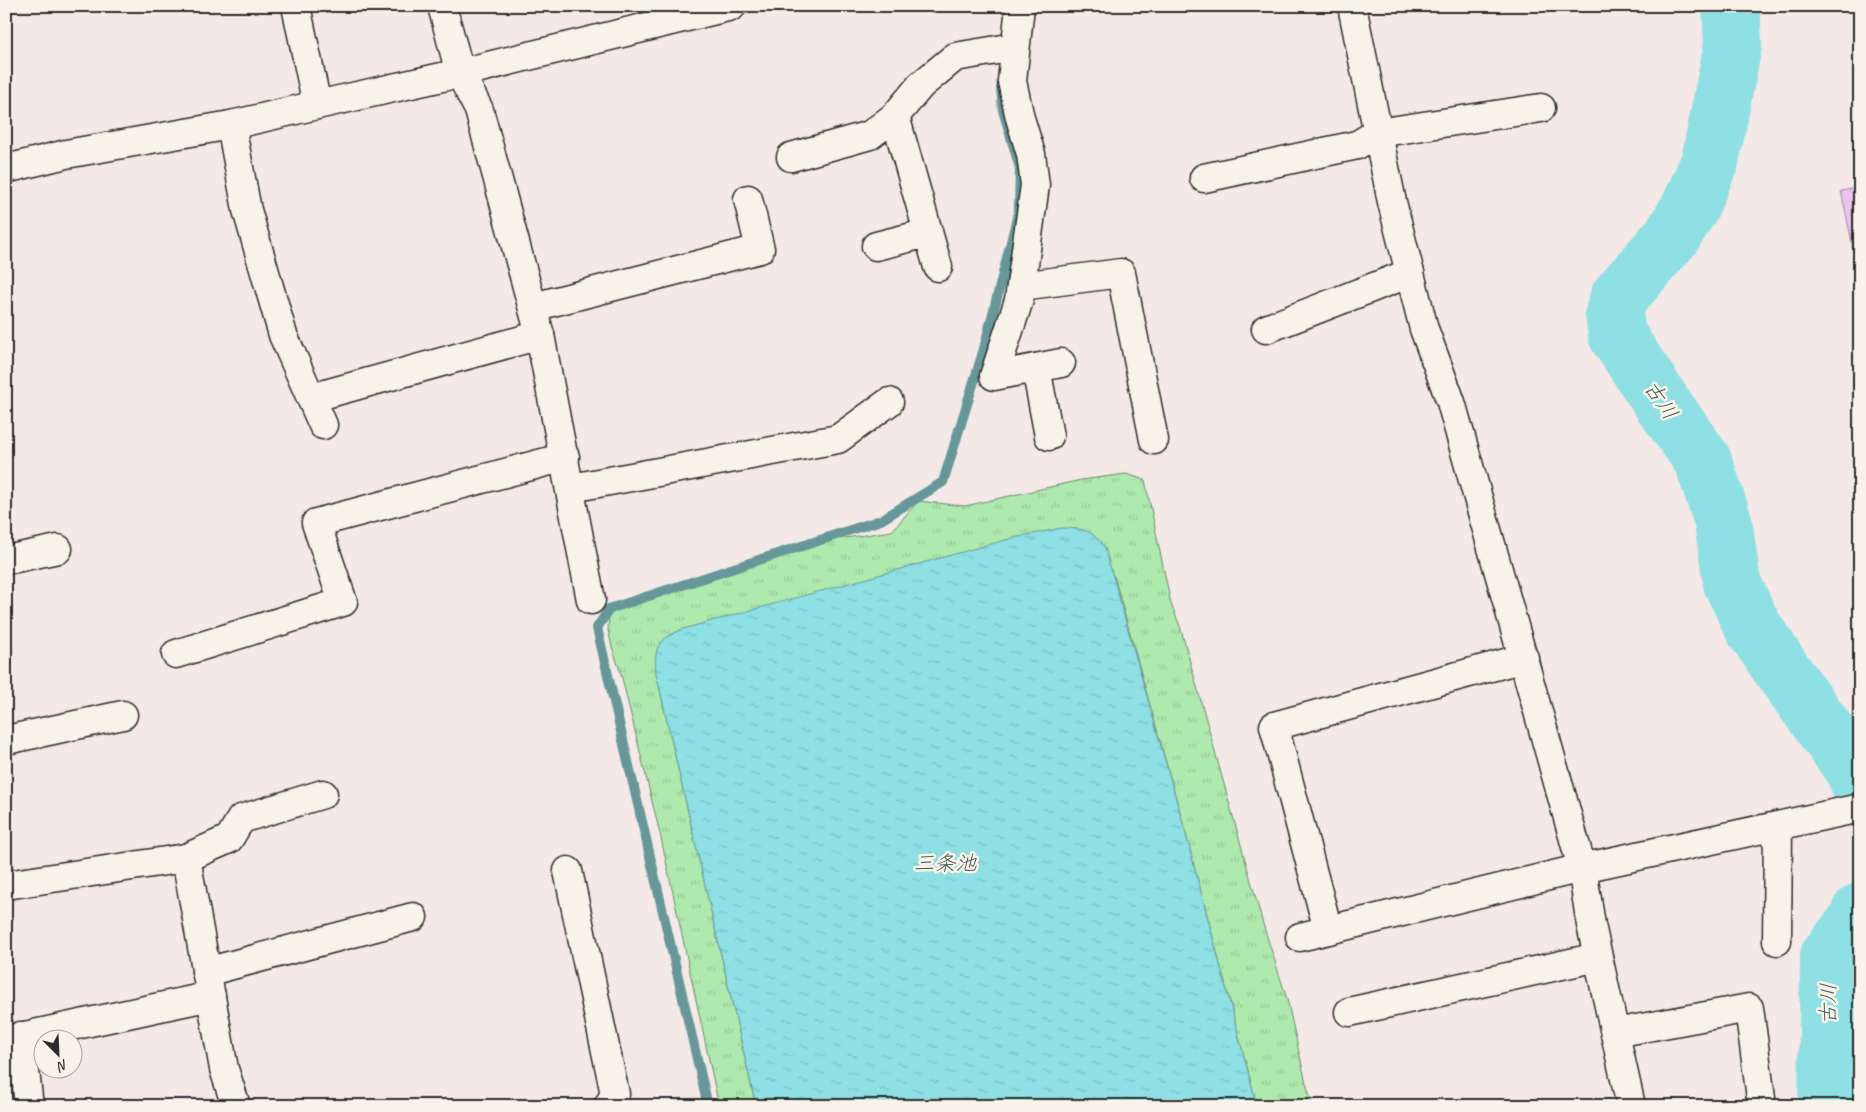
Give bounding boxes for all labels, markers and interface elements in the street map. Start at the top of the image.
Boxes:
water label: 古川 [1638,375,1684,425]
water label: 三条池 [914,850,977,876]
water label: 古川 [1815,983,1841,1025]
north arrow [32,1030,82,1080]
text: N [54,1056,71,1076]

